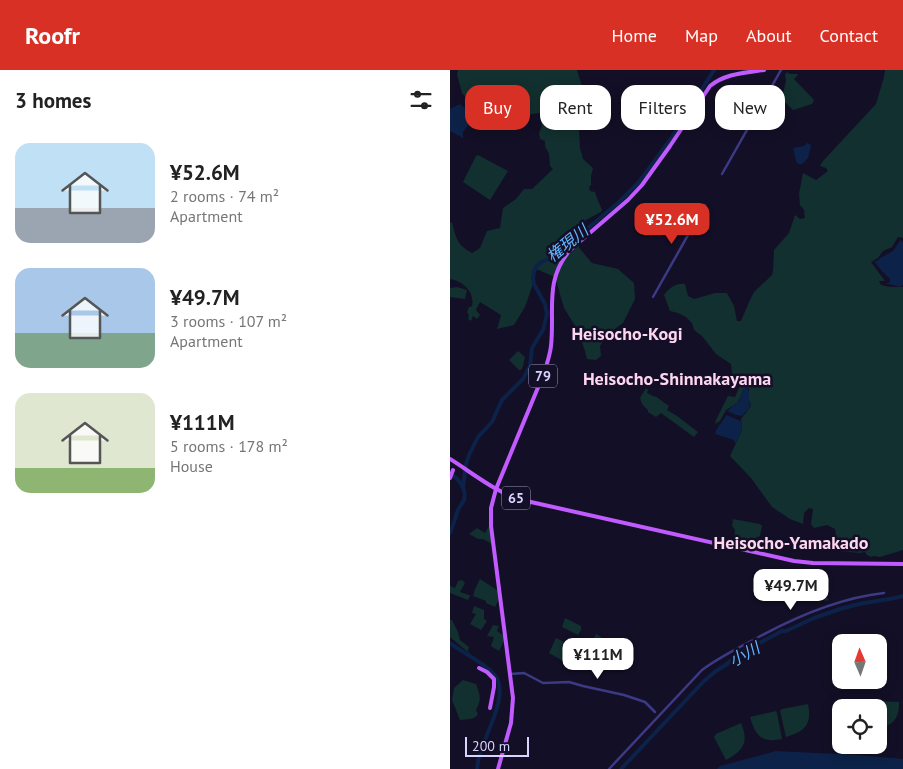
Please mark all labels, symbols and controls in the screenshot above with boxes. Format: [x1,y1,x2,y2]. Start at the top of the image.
text: Roofr [25,20,80,51]
text: Home [611,24,657,47]
text: Map [685,24,718,47]
text: About [746,24,792,47]
text: Contact [820,24,878,47]
chip: Buy [465,85,530,130]
chip: Rent [540,85,611,130]
chip: Filters [621,85,705,130]
chip: New [715,85,785,130]
icon: filters [407,86,435,114]
text: 3 homes [15,87,91,114]
text: ¥52.6M [170,159,240,186]
icon: home [55,163,115,223]
text: 2 rooms · 74 m² [170,186,279,206]
pin: ¥52.6M [631,202,713,245]
text: Apartment [170,206,243,226]
text: ¥52.6M [645,209,699,229]
water label: 権現川 [542,219,593,266]
text: ¥49.7M [170,284,240,311]
icon: home [55,288,115,348]
text: 3 rooms · 107 m² [170,311,287,331]
district label: Heisocho-Kogi [571,322,683,345]
text: Apartment [170,331,243,351]
road number: 79 [529,364,557,388]
district label: Heisocho-Shinnakayama [583,367,771,390]
text: ¥111M [170,409,234,436]
icon: home [55,413,115,473]
text: 5 rooms · 178 m² [170,436,288,456]
text: House [170,456,213,476]
road number: 65 [502,486,530,509]
district label: Heisocho-Yamakado [714,531,869,554]
pin: ¥49.7M [750,568,832,611]
text: ¥49.7M [764,575,818,595]
north arrow [832,634,888,689]
map controls [832,634,887,754]
water label: 小川 [725,637,765,671]
pin: ¥111M [563,638,633,680]
text: ¥111M [573,644,623,664]
button: locate [832,699,887,754]
scale bar [465,734,529,757]
text: 200 m [472,737,510,755]

